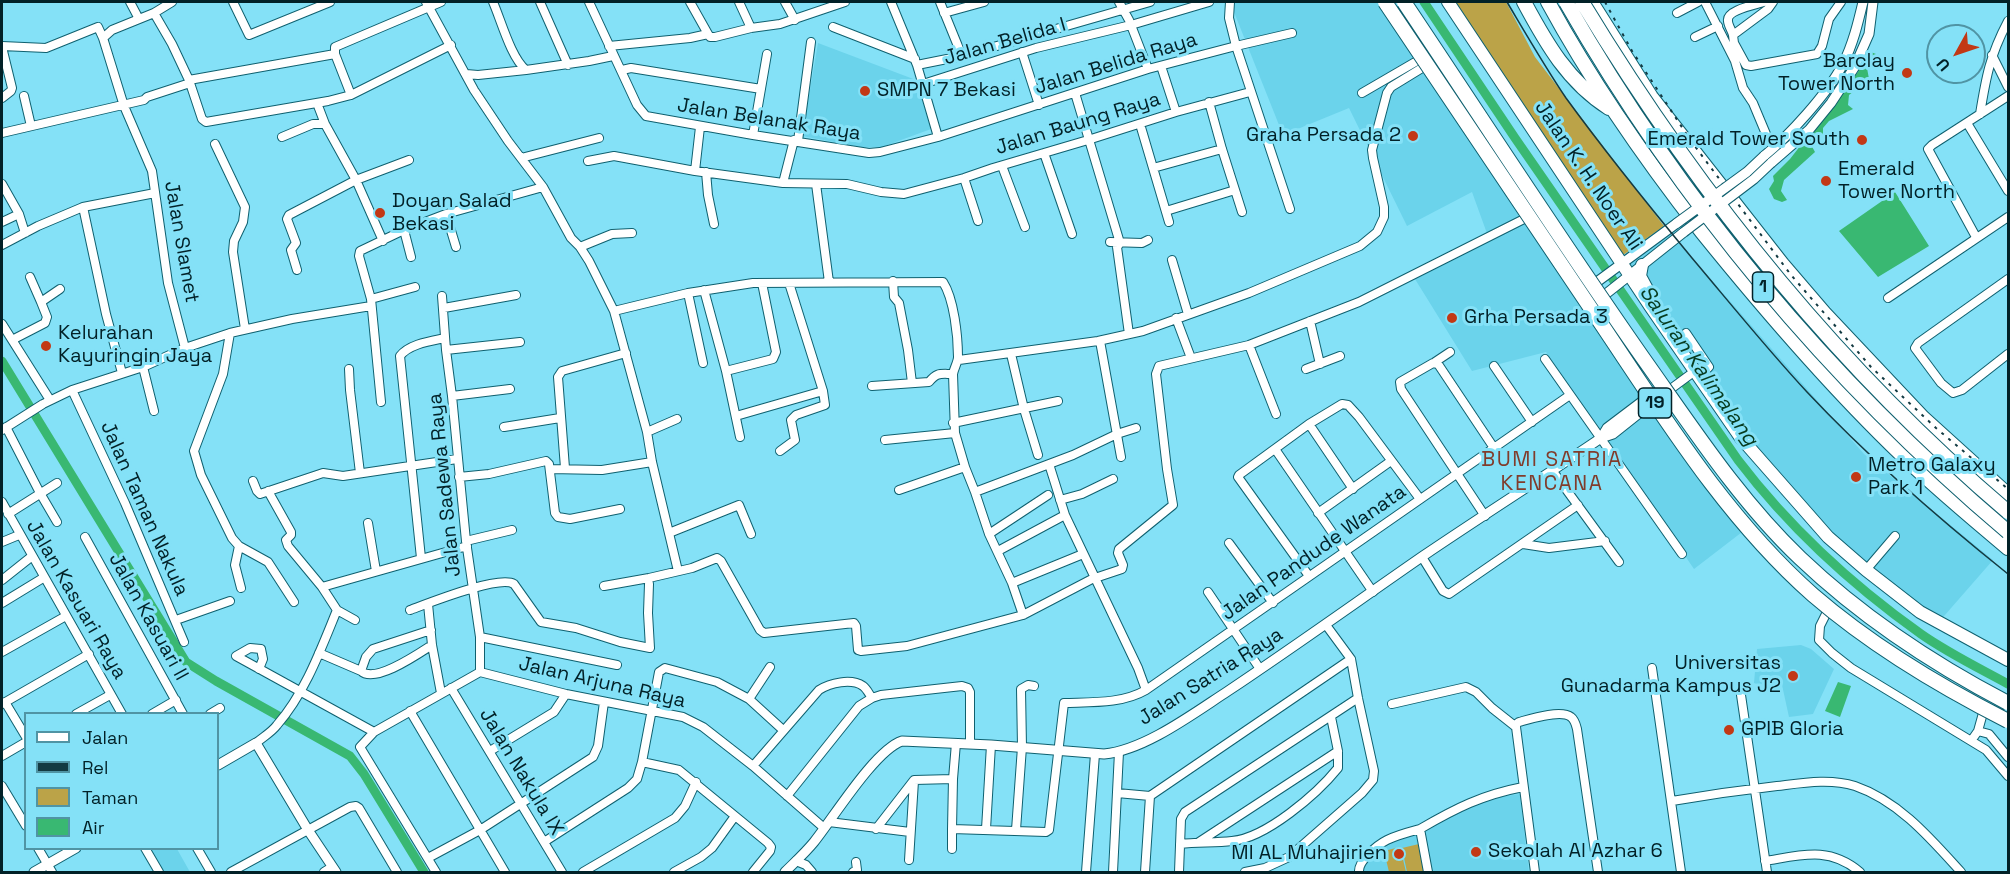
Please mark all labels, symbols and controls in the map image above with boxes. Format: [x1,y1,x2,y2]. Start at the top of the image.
street label: Jalan Belida I [941,13,1069,71]
north arrow [1926,24,1986,84]
street label: Jalan Belida Raya [1032,28,1200,100]
place label: Barclay Tower North [1778,50,1895,97]
text: U [1932,54,1955,75]
marker: Barclay Tower North [1900,66,1914,80]
place label: SMPN 7 Bekasi [877,79,1016,103]
marker: SMPN 7 Bekasi [858,84,872,98]
street label: Jalan Baung Raya [993,87,1163,161]
street label: Jalan Belanak Raya [676,94,862,146]
street label: Jalan K. H. Noer Ali [1529,97,1647,255]
place label: Graha Persada 2 [1246,124,1401,148]
place label: Emerald Tower South [1647,128,1850,152]
marker: Graha Persada 2 [1406,129,1420,143]
marker: Emerald Tower South [1855,133,1869,147]
place label: Emerald Tower North [1838,158,1955,205]
marker: Emerald Tower North [1819,174,1833,188]
street label: Jalan Slamet [158,179,204,305]
place label: Doyan Salad Bekasi [392,190,512,237]
marker: Doyan Salad Bekasi [373,206,387,220]
road number: 1 [1752,272,1774,302]
water label: Saluran Kalimalang [1633,281,1763,451]
place label: Grha Persada 3 [1464,306,1608,330]
marker: Grha Persada 3 [1445,311,1459,325]
place label: Kelurahan Kayuringin Jaya [58,322,212,369]
marker: Kelurahan Kayuringin Jaya [39,339,53,353]
road number: 19 [1638,388,1672,418]
street label: Jalan Sadewa Raya [423,392,467,578]
street label: Jalan Taman Nakula [95,418,193,600]
district label: BUMI SATRIA KENCANA [1481,447,1623,497]
place label: Metro Galaxy Park 1 [1868,454,1996,501]
marker: Metro Galaxy Park 1 [1849,470,1863,484]
street label: Jalan Pandude Wanata [1217,480,1411,626]
street label: Jalan Kasuari Raya [21,516,131,684]
street label: Jalan Kasuari II [103,549,193,685]
street label: Jalan Satria Raya [1134,623,1288,731]
street label: Jalan Arjuna Raya [516,652,688,714]
place label: Universitas Gunadarma Kampus J2 [1561,652,1781,699]
marker: Universitas Gunadarma Kampus J2 [1786,669,1800,683]
street label: Jalan Nakula IX [474,704,568,840]
legend [24,712,219,850]
place label: GPIB Gloria [1741,718,1844,742]
marker: GPIB Gloria [1722,723,1736,737]
text: Jalan [82,726,128,749]
text: Rel [82,756,108,779]
text: Taman [82,786,138,809]
text: Air [82,816,105,839]
place label: Sekolah Al Azhar 6 [1488,840,1663,864]
place label: MI AL Muhajirien [1231,842,1387,866]
marker: Sekolah Al Azhar 6 [1469,845,1483,859]
marker: MI AL Muhajirien [1392,847,1406,861]

